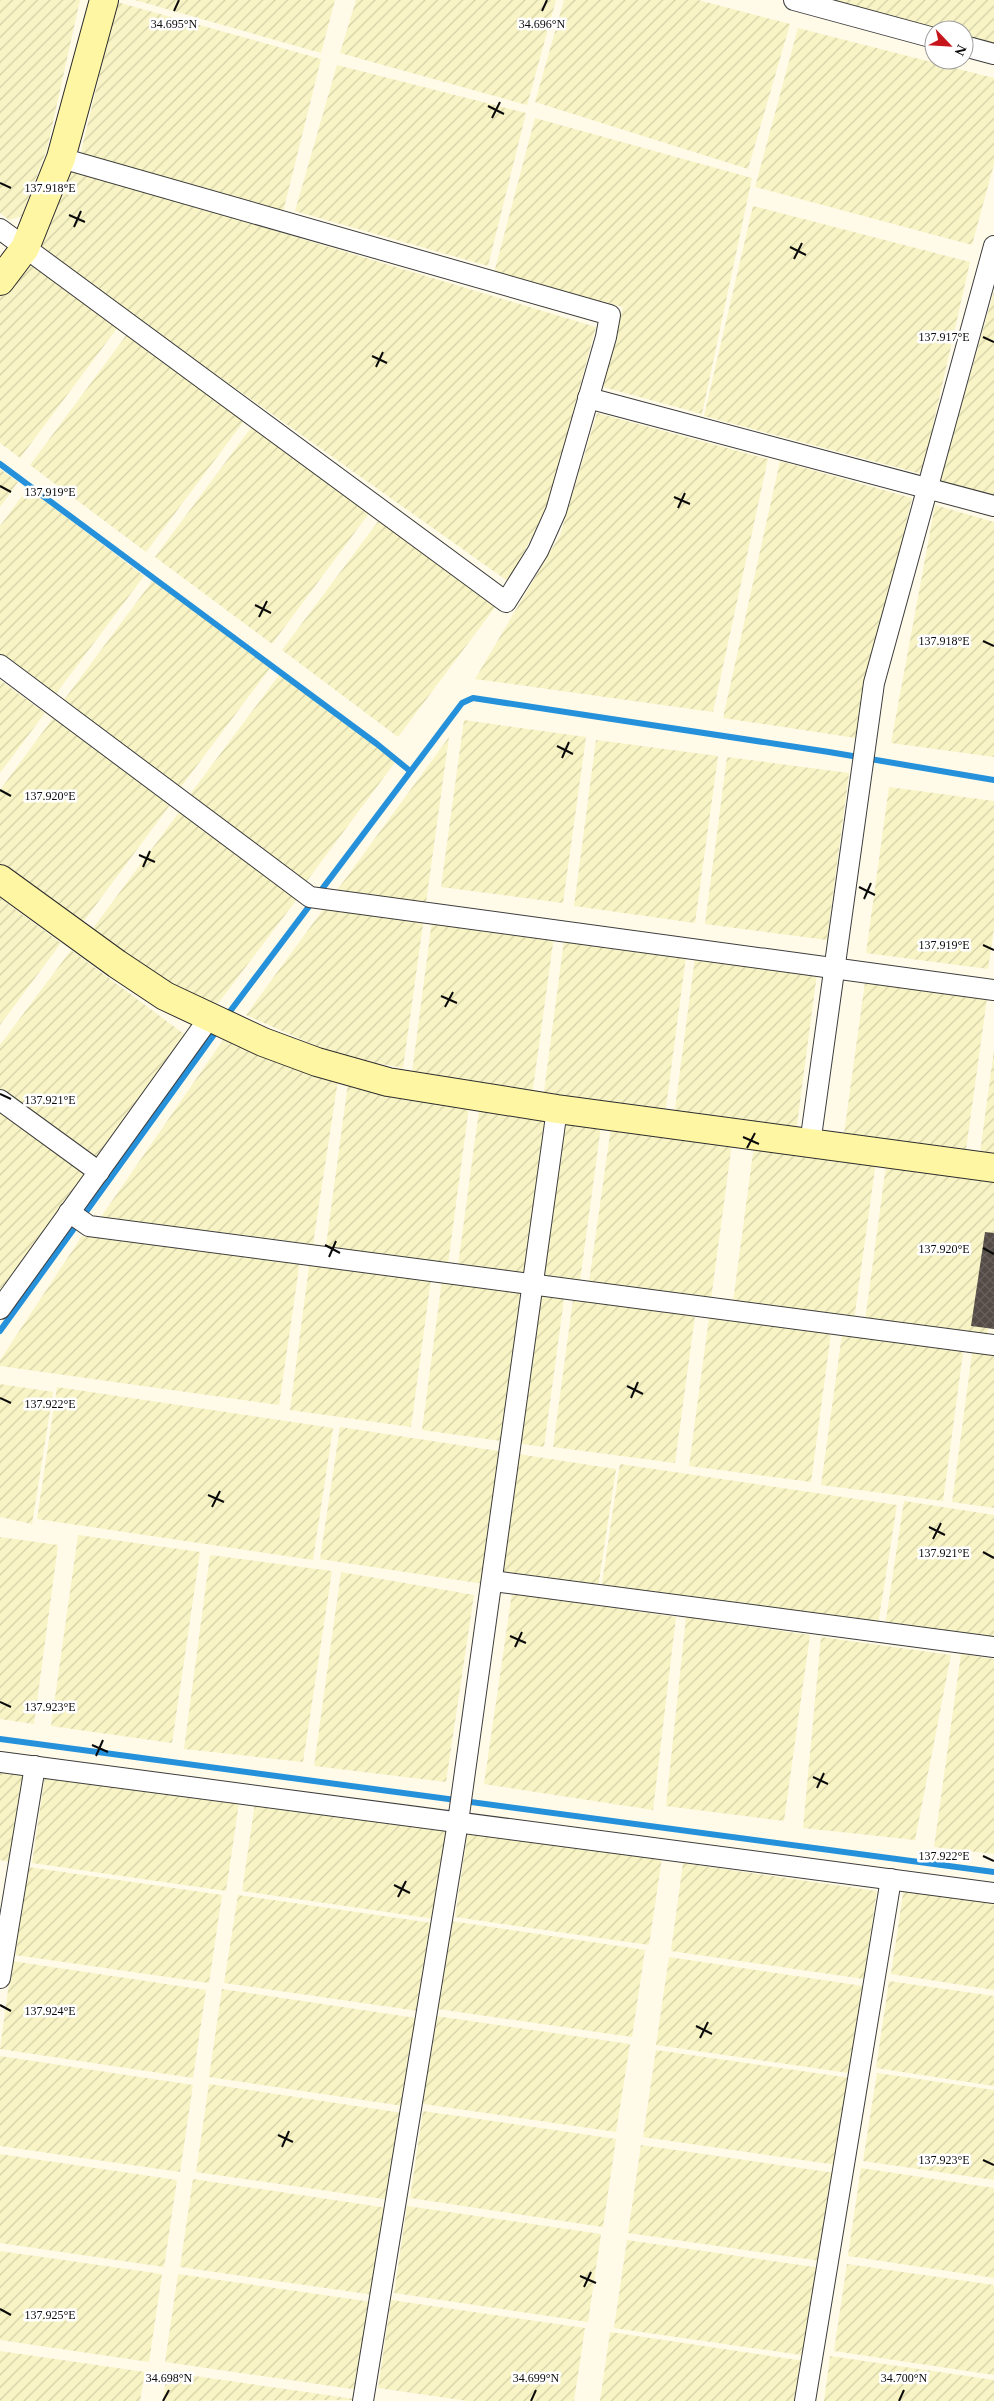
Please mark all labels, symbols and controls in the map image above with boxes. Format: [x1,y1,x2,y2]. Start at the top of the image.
text: 34.695°N [151,17,198,31]
text: 34.696°N [519,17,566,31]
north arrow [924,20,974,70]
text: N [951,43,969,58]
text: 137.918°E [24,181,76,195]
text: 137.917°E [918,330,970,344]
text: 137.919°E [24,485,76,499]
text: 137.918°E [918,634,970,648]
text: 137.920°E [24,789,76,803]
text: 137.919°E [918,938,970,952]
text: 137.921°E [24,1093,76,1107]
text: 137.920°E [918,1242,970,1256]
text: 137.922°E [24,1397,76,1411]
text: 137.921°E [918,1546,970,1560]
text: 137.923°E [24,1700,76,1714]
text: 137.922°E [918,1849,970,1863]
text: 137.924°E [24,2004,76,2018]
text: 137.923°E [918,2153,970,2167]
text: 137.925°E [24,2308,76,2322]
text: 34.698°N [146,2371,193,2385]
text: 34.699°N [513,2371,560,2385]
text: 34.700°N [881,2371,928,2385]

